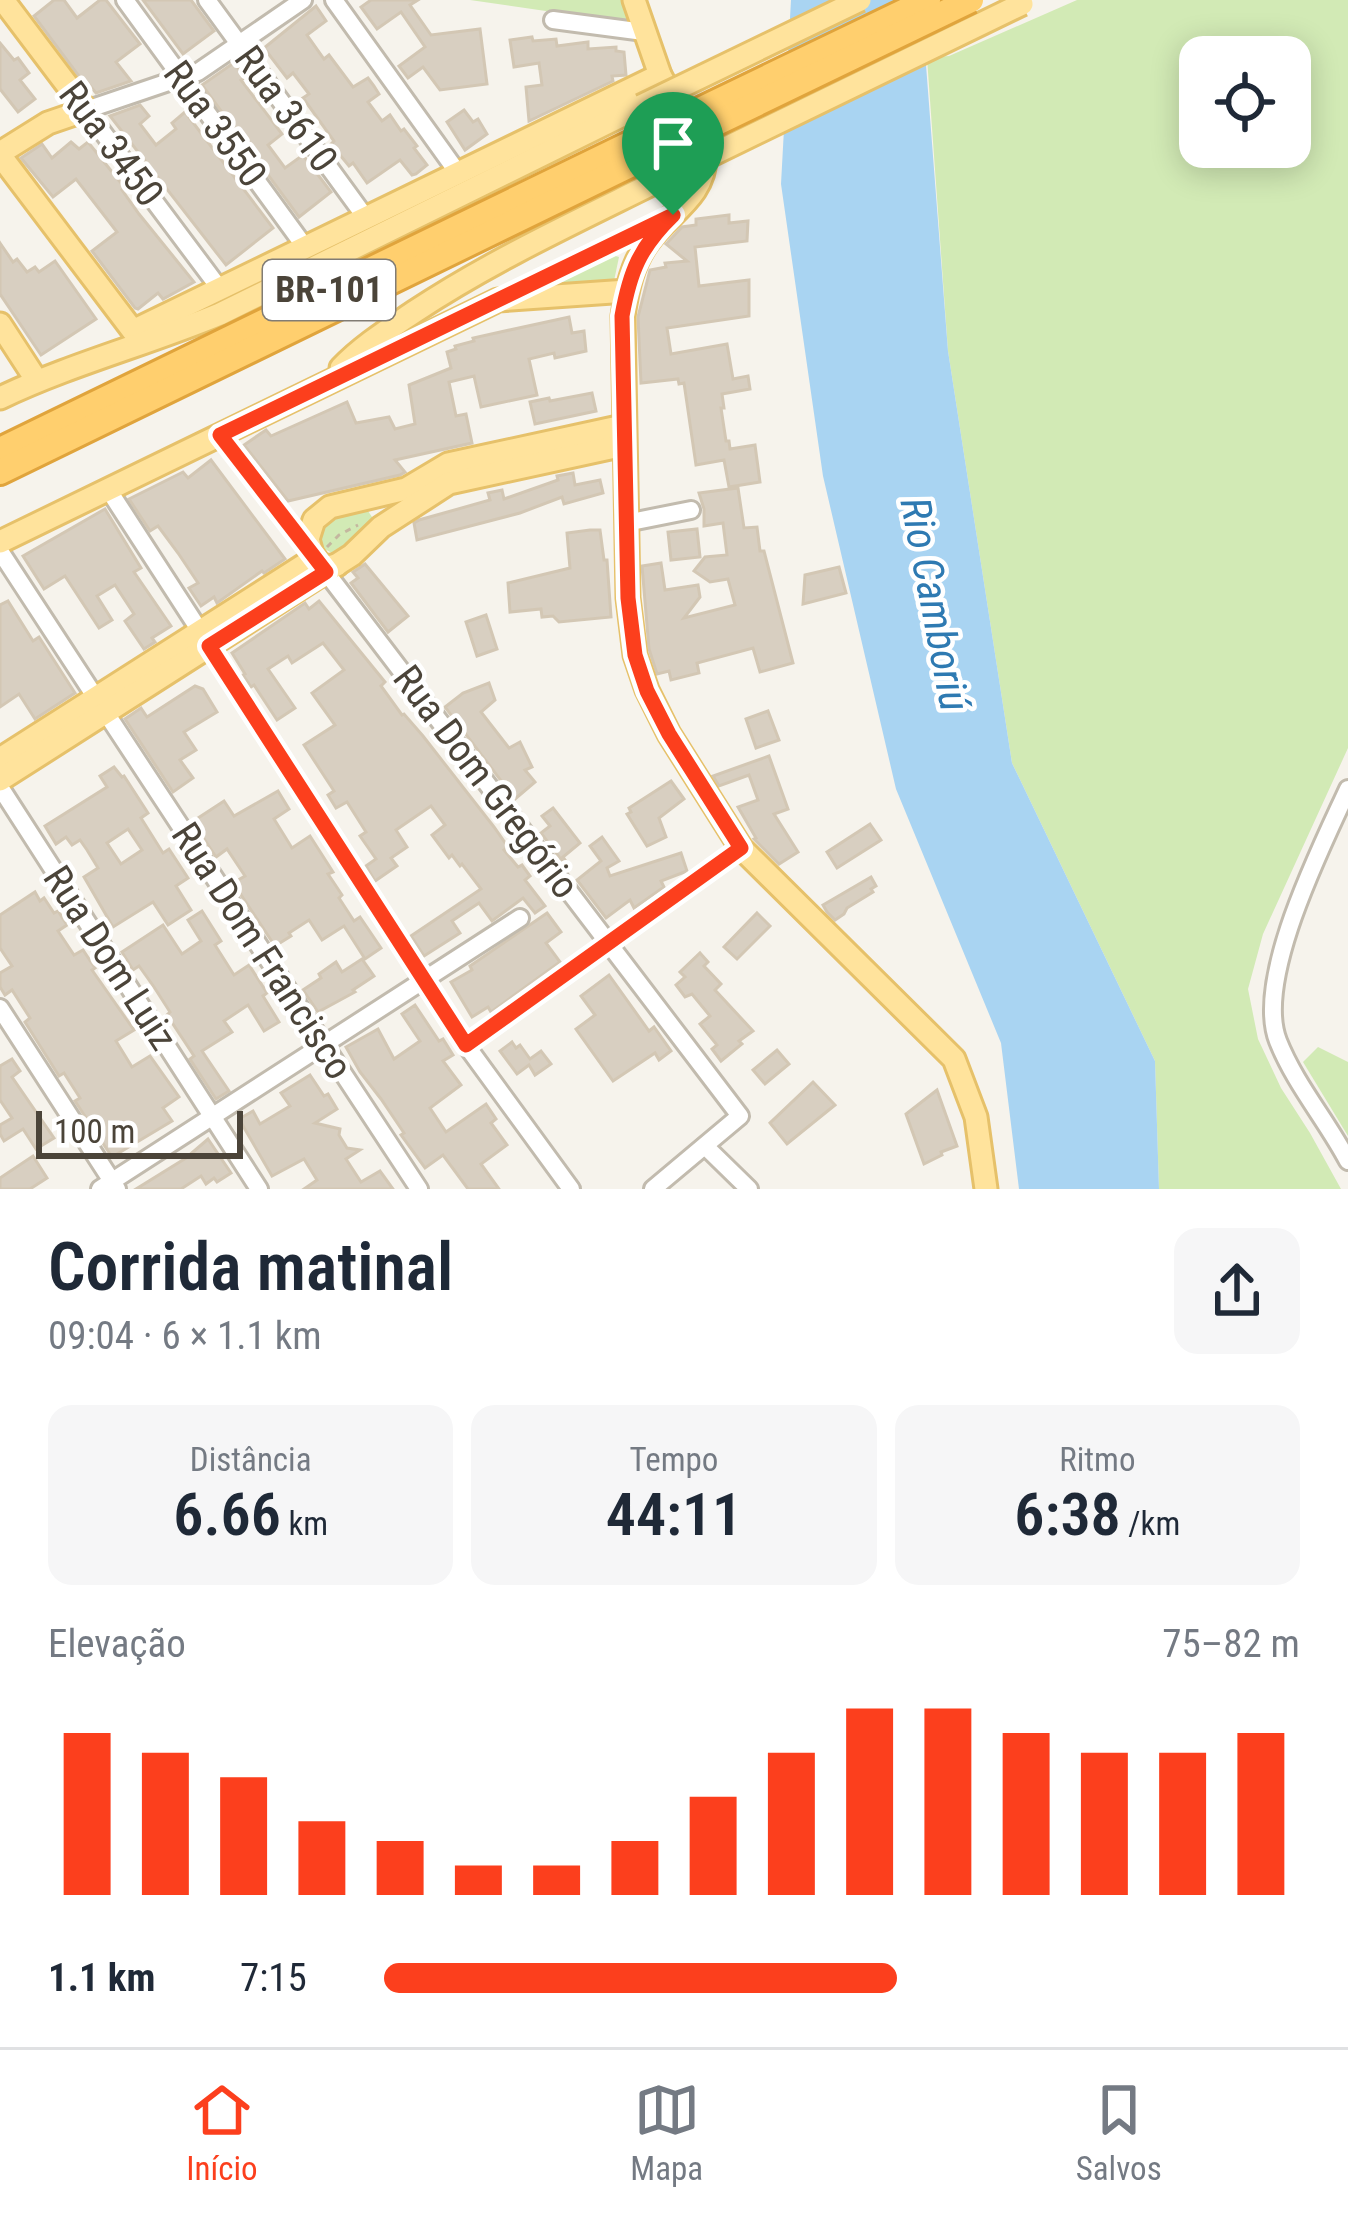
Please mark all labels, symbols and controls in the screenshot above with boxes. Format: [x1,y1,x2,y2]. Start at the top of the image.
map controls [1179,36,1311,168]
button: locate [1179,36,1311,168]
street label: Rua 3610 [225,37,347,181]
street label: Rua 3550 [154,52,276,196]
street label: Rua 3450 [49,73,173,215]
pin [622,92,724,215]
icon: arrive [640,110,706,176]
road number: BR-101 [263,260,395,320]
water label: Rio Camboriú [890,493,980,715]
street label: Rua Dom Gregório [384,657,588,907]
street label: Rua Dom Francisco [162,814,362,1088]
street label: Rua Dom Luiz [34,857,186,1059]
scale bar [36,1105,243,1158]
text: 100 m [54,1112,135,1151]
button: share [1174,1228,1300,1354]
text: Corrida matinal [48,1229,453,1306]
text: 09:04 · 6 × 1.1 km [48,1313,322,1359]
text: Distância [190,1440,311,1479]
text: Tempo [630,1440,718,1479]
text: Ritmo [1059,1440,1135,1479]
text: 6.66 [173,1479,281,1550]
text: 44:11 [606,1479,742,1550]
text: 6:38 [1014,1479,1121,1550]
text: km [281,1504,328,1543]
text: /km [1121,1504,1180,1543]
text: Elevação [48,1621,186,1667]
text: 75–82 m [1162,1621,1300,1667]
text: 1.1 km [48,1955,155,2001]
text: 7:15 [240,1955,307,2001]
tab: Início [186,2077,258,2188]
tab: Mapa [630,2077,703,2188]
tab: Salvos [1076,2077,1162,2188]

